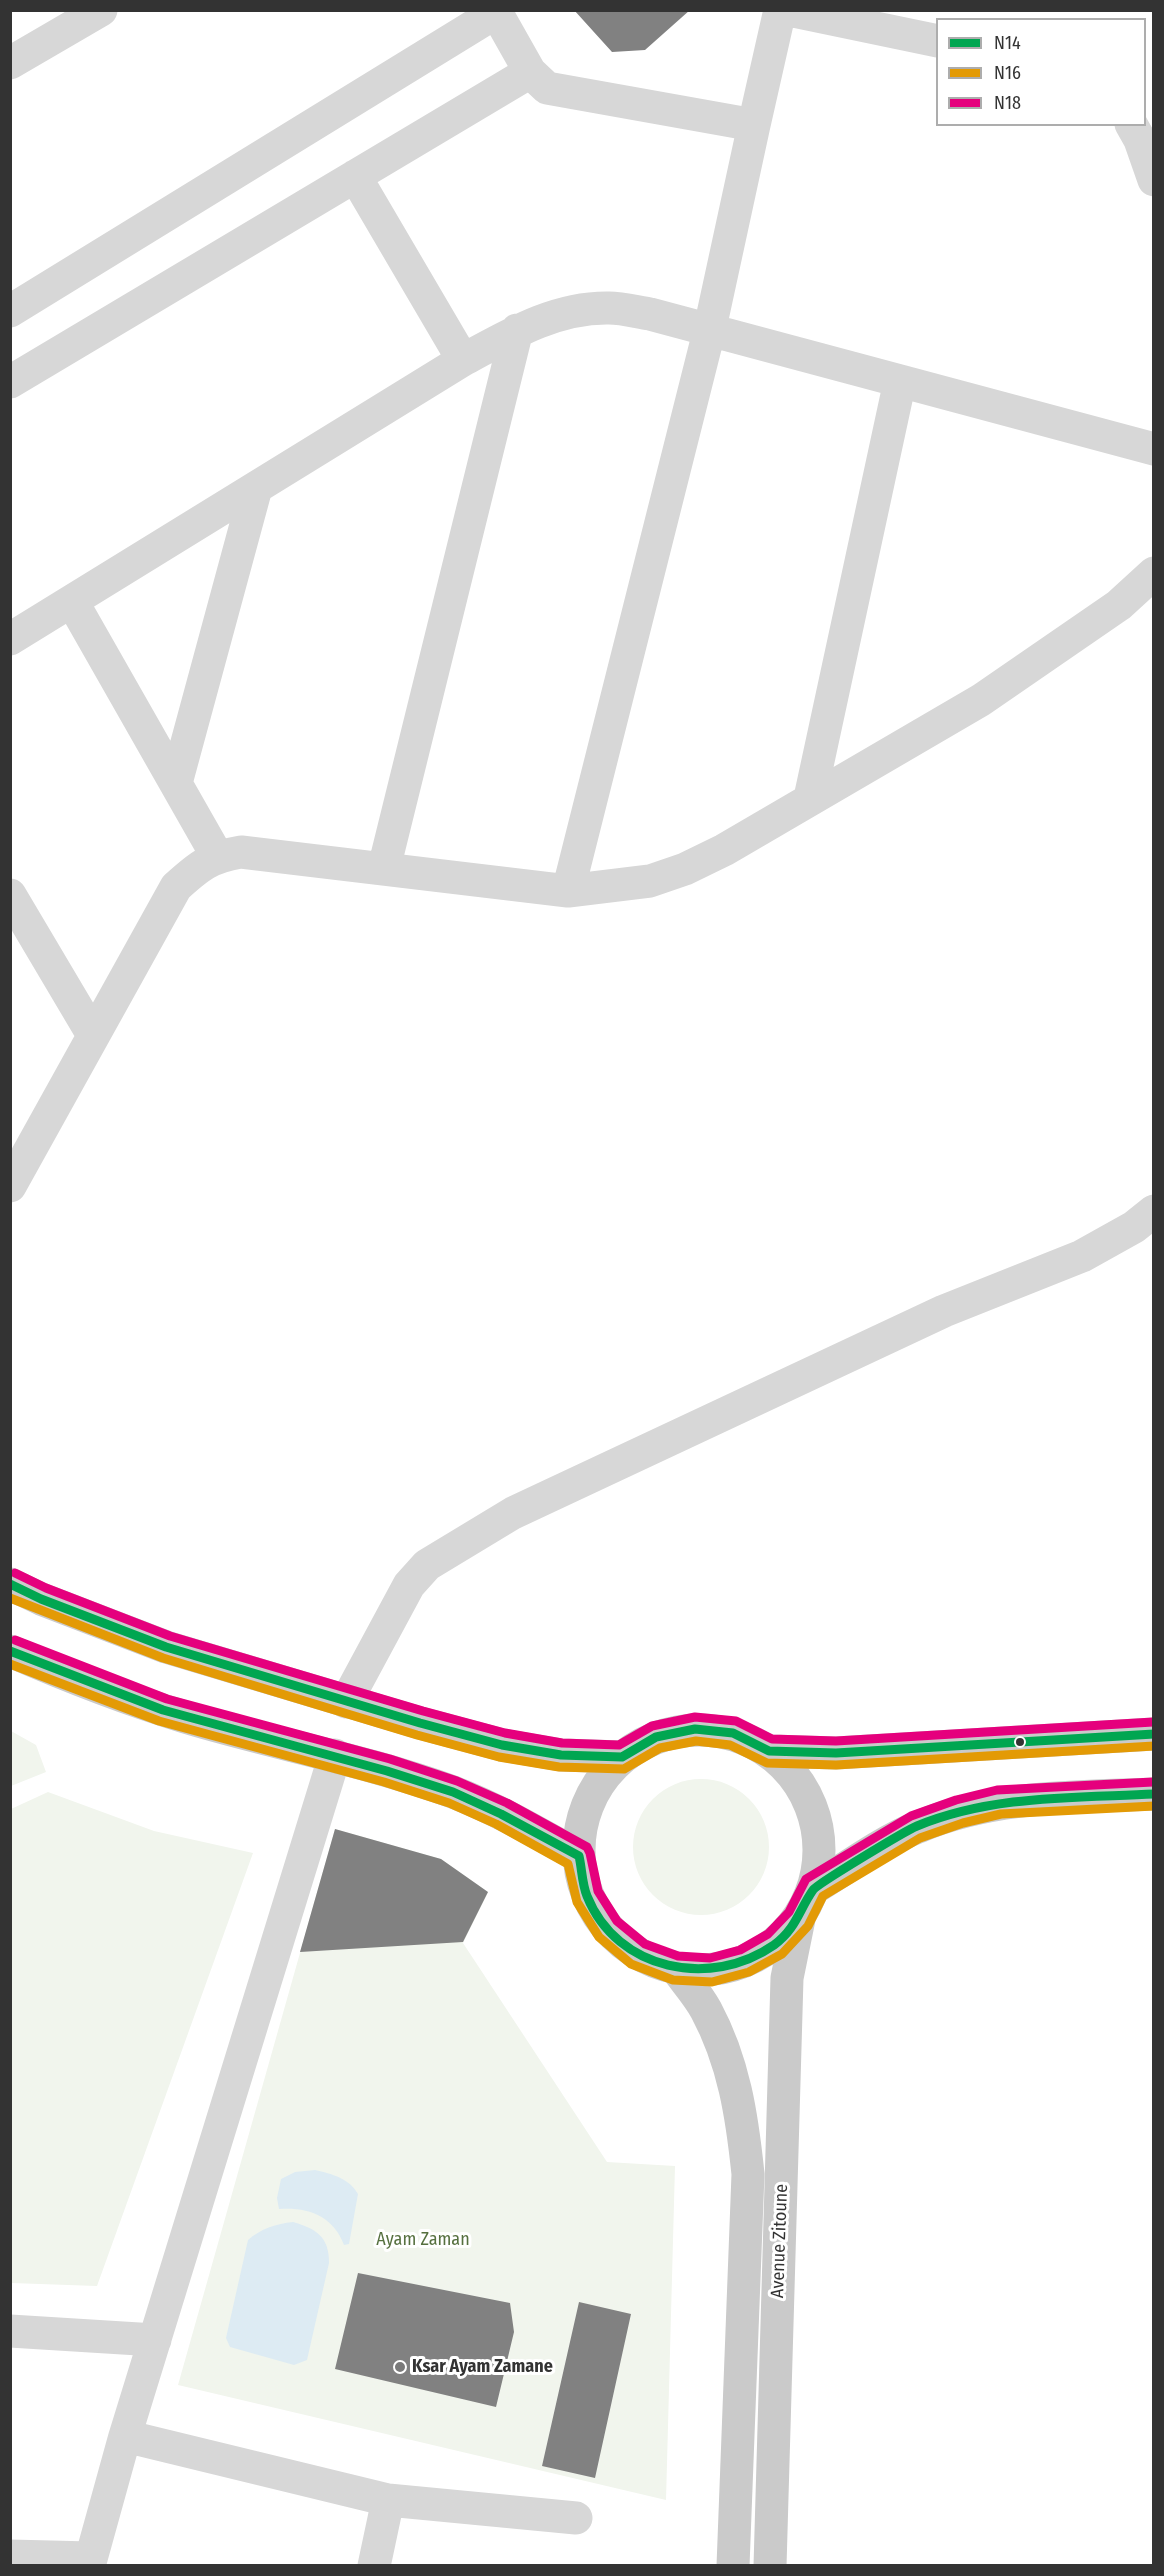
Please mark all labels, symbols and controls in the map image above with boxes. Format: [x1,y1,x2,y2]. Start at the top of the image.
legend [936,18,1146,126]
text: N14 [994,32,1021,54]
text: N16 [994,62,1021,84]
text: N18 [994,92,1021,114]
unlabelled marker [1014,1736,1026,1748]
street label: Avenue Zitoune [767,2184,793,2298]
park label: Ayam Zaman [376,2229,470,2251]
place label: Ksar Ayam Zamane [412,2356,553,2378]
marker: Ksar Ayam Zamane [393,2360,407,2374]

